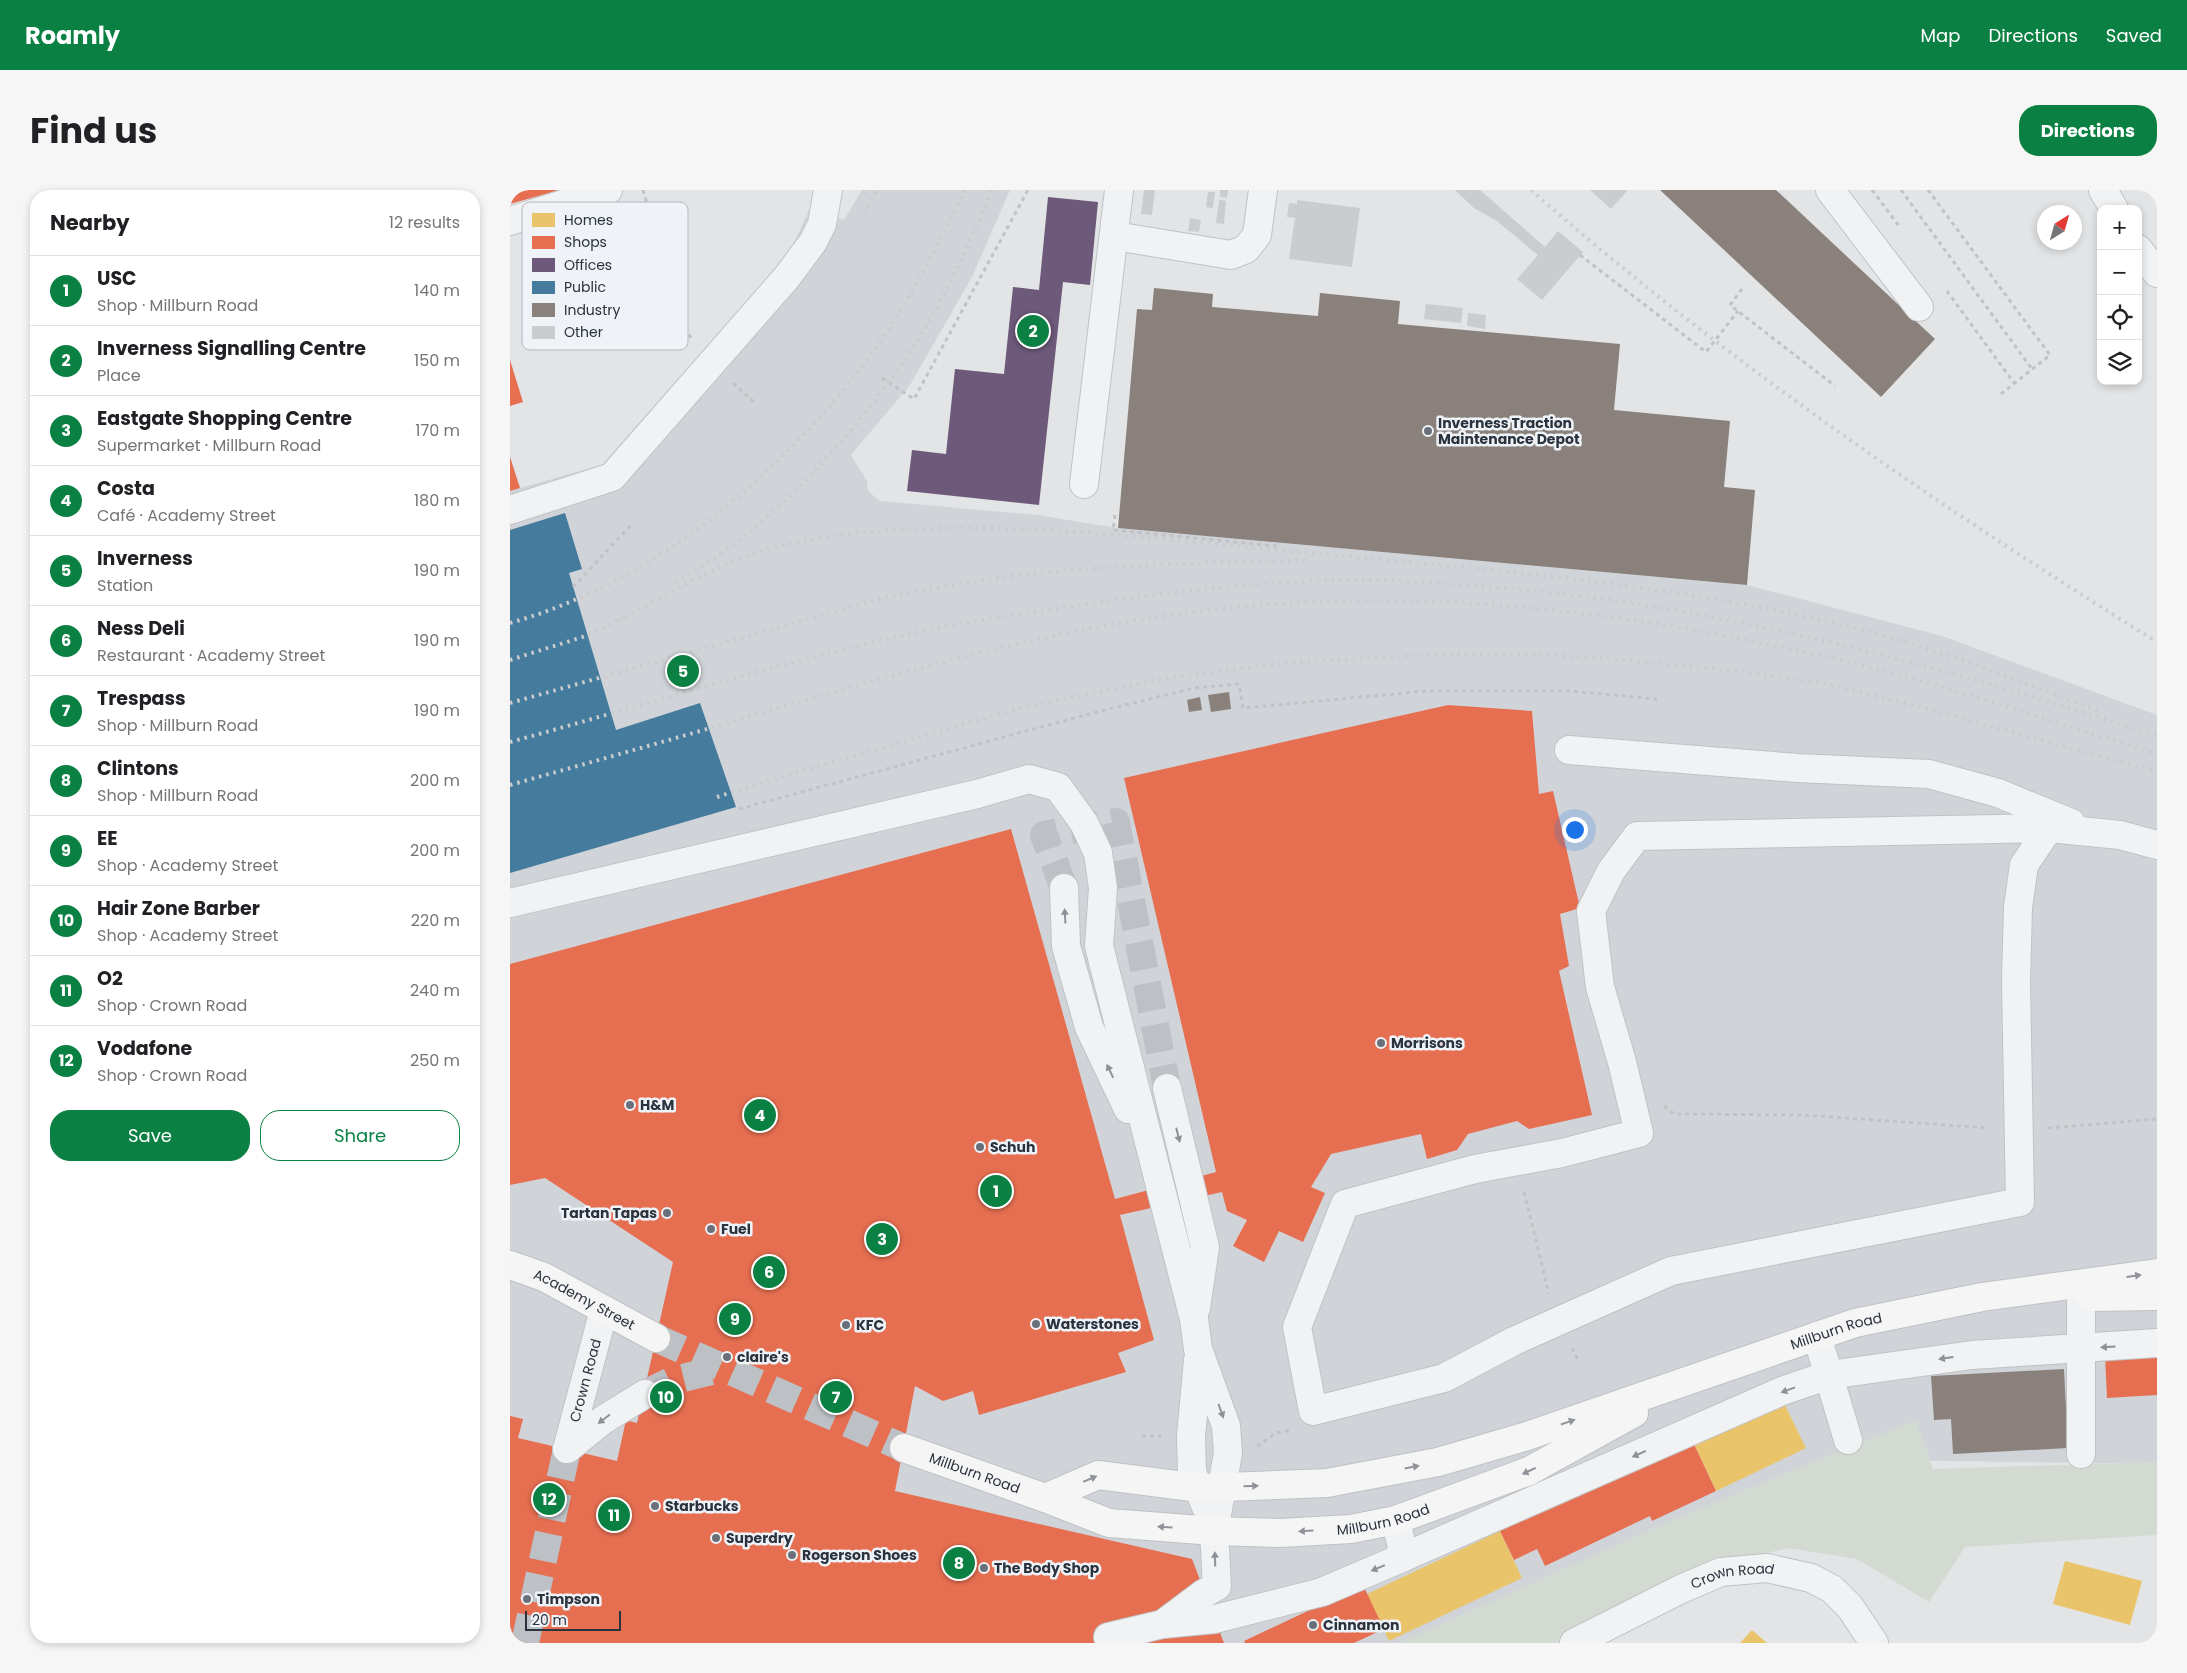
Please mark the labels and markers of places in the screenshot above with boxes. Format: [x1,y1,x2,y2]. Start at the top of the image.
pin: 2 [1017,312,1049,350]
place label: Inverness Traction Maintenance Depot [1438,413,1580,449]
marker: Inverness Traction Maintenance Depot [1422,425,1434,437]
pin: 5 [667,652,699,690]
place label: Morrisons [1391,1033,1463,1053]
marker: Morrisons [1375,1037,1387,1049]
place label: H&M [640,1095,674,1115]
pin: 4 [744,1096,776,1134]
marker: H&M [624,1099,636,1111]
place label: Schuh [990,1137,1035,1157]
marker: Schuh [974,1141,986,1153]
pin: 1 [980,1172,1012,1210]
place label: Tartan Tapas [561,1203,657,1223]
marker: Tartan Tapas [661,1207,673,1219]
place label: Fuel [721,1219,751,1239]
pin: 3 [866,1220,898,1258]
marker: Fuel [705,1223,717,1235]
pin: 6 [753,1253,785,1291]
pin: 9 [719,1300,751,1338]
place label: Waterstones [1046,1314,1139,1334]
place label: KFC [856,1315,884,1335]
marker: Waterstones [1030,1318,1042,1330]
marker: KFC [840,1319,852,1331]
place label: claire's [737,1347,789,1367]
marker: claire's [721,1351,733,1363]
pin: 10 [650,1378,682,1416]
pin: 7 [820,1378,852,1416]
pin: 12 [533,1480,565,1518]
pin: 11 [598,1496,630,1534]
place label: Starbucks [665,1496,739,1516]
marker: Starbucks [649,1500,661,1512]
place label: Superdry [726,1528,793,1548]
marker: Superdry [710,1532,722,1544]
pin: 8 [943,1544,975,1582]
place label: Rogerson Shoes [802,1545,917,1565]
marker: Rogerson Shoes [786,1549,798,1561]
place label: The Body Shop [994,1558,1100,1578]
marker: The Body Shop [978,1562,990,1574]
place label: Timpson [537,1589,600,1609]
marker: Timpson [521,1593,533,1605]
place label: Cinnamon [1323,1615,1399,1635]
marker: Cinnamon [1307,1619,1319,1631]

